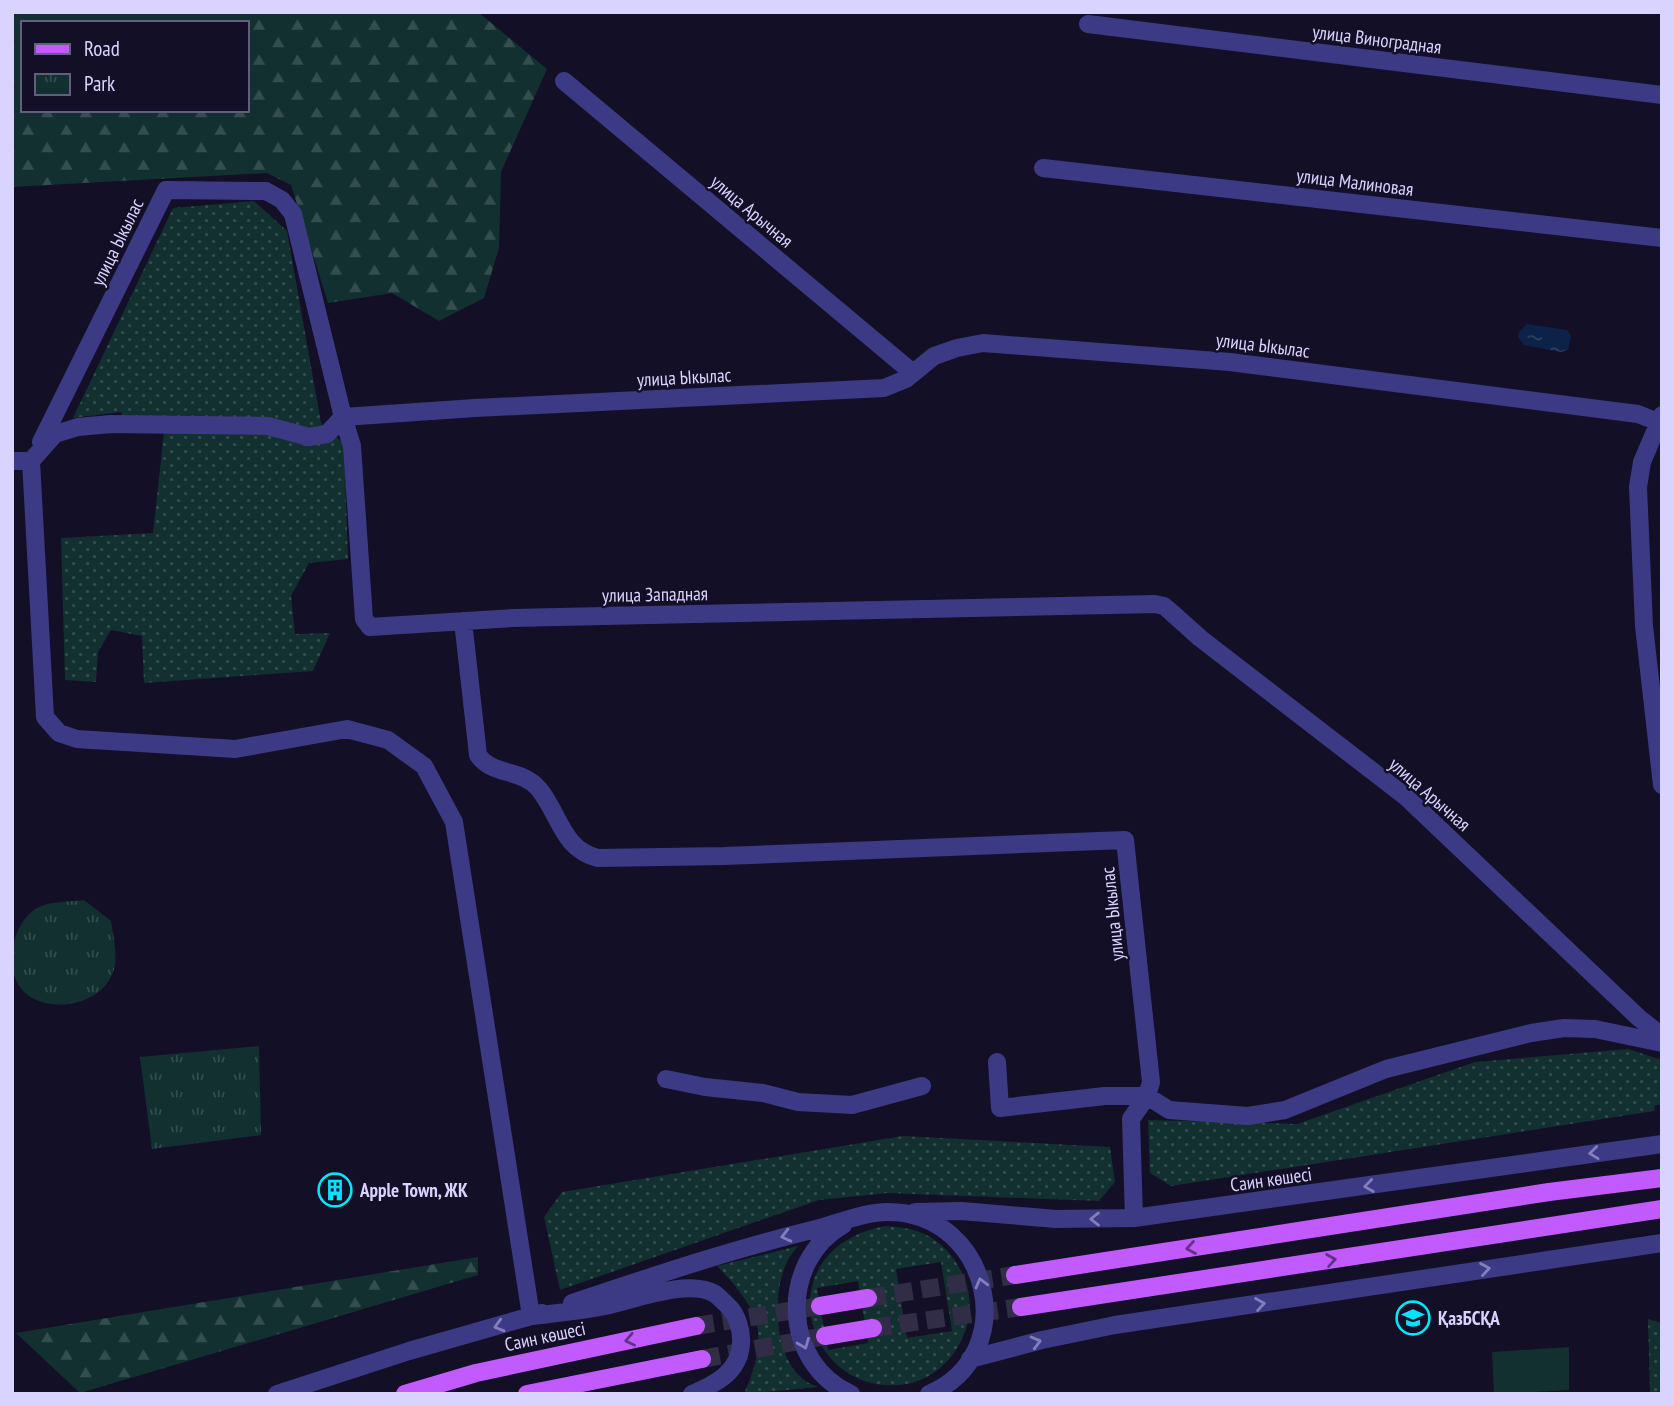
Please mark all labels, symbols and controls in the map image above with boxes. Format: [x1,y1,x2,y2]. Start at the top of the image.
street label: улица Виноградная [1311,19,1443,59]
legend [21,21,248,112]
text: Road [84,35,120,62]
text: Park [84,70,115,97]
street label: улица Малиновая [1295,163,1415,201]
street label: улица Арычная [706,169,798,253]
street label: улица Ыкылас [86,194,149,290]
street label: улица Ыкылас [1215,327,1312,363]
street label: улица Ыкылас [636,363,732,391]
street label: улица Западная [602,581,708,607]
street label: улица Арычная [1384,752,1476,836]
street label: улица Ыкылас [1095,866,1129,962]
one-way arrow [1588,1145,1600,1160]
street label: Саин көшесі [1229,1161,1313,1197]
building icon: Apple Town, ЖК [316,1171,354,1209]
place label: Apple Town, ЖК [359,1178,468,1202]
one-way arrow [1363,1178,1375,1193]
one-way arrow [1089,1211,1099,1227]
one-way arrow [780,1228,792,1242]
one-way arrow [1185,1240,1197,1255]
one-way arrow [1325,1253,1337,1268]
one-way arrow [1479,1262,1491,1277]
one-way arrow [975,1278,989,1290]
one-way arrow [1254,1297,1266,1312]
school or university icon: ҚазБСҚА [1394,1299,1432,1337]
place label: ҚазБСҚА [1438,1306,1500,1330]
street label: Саин көшесі [502,1316,588,1356]
one-way arrow [493,1318,505,1333]
one-way arrow [624,1332,636,1347]
one-way arrow [1030,1336,1042,1350]
one-way arrow [795,1337,809,1349]

